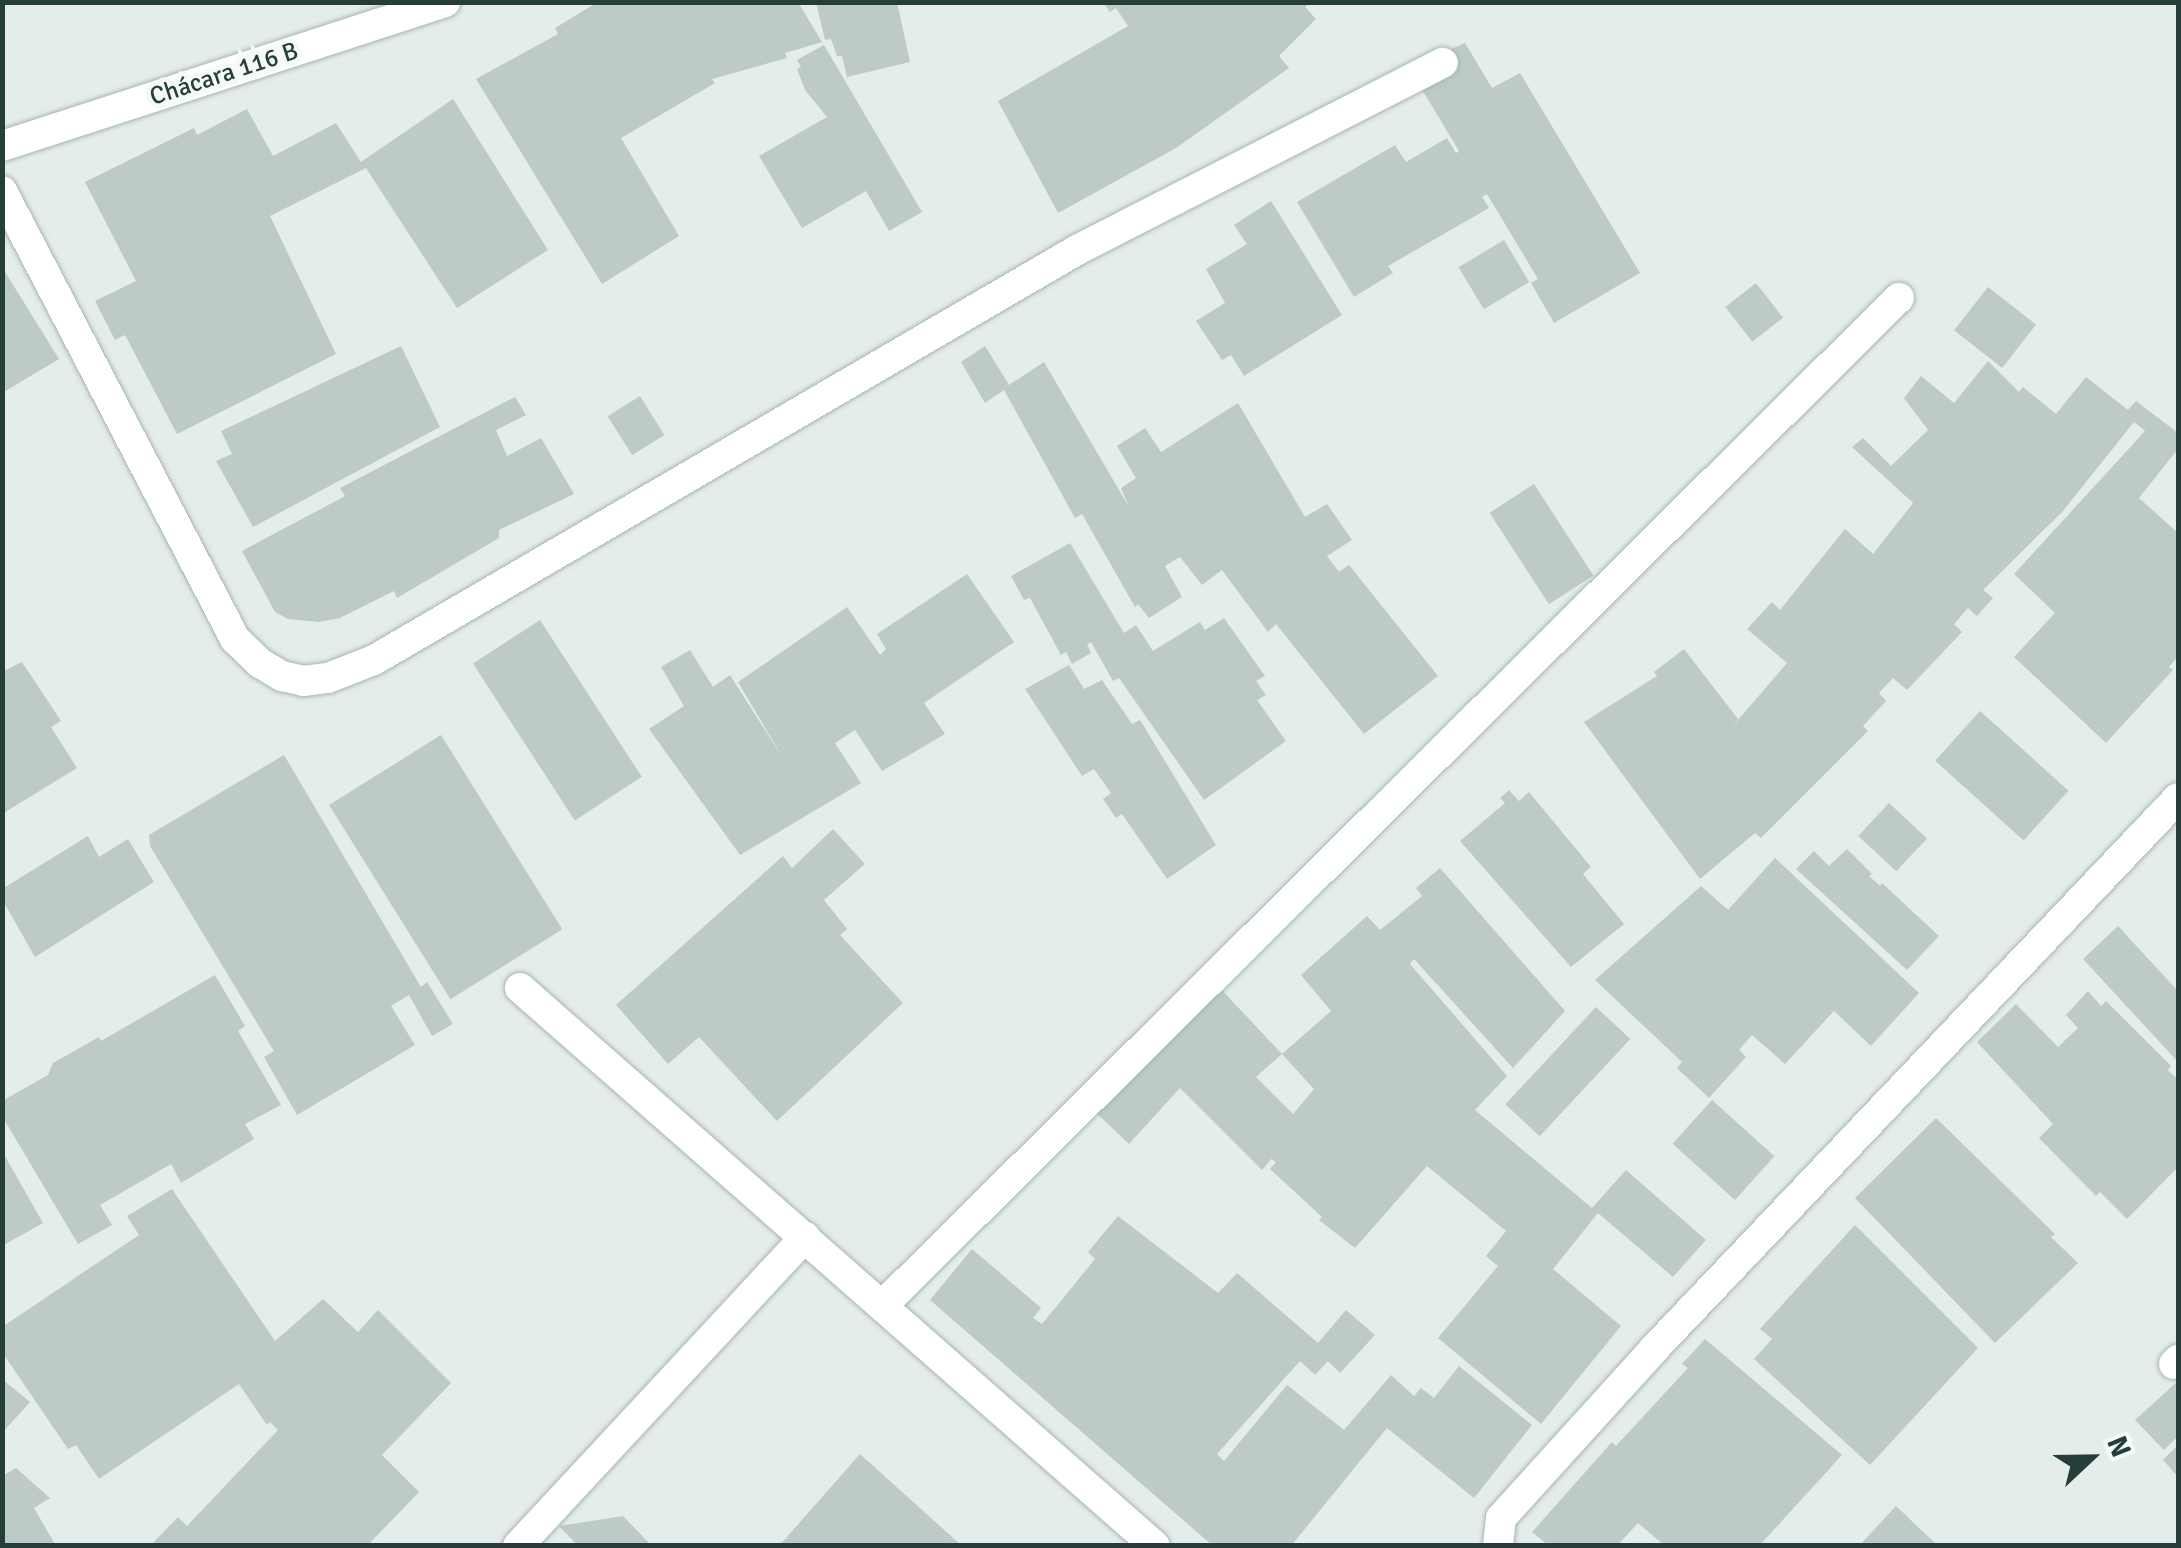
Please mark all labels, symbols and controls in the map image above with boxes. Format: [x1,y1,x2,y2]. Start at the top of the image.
street label: Chácara 116 B [146,36,302,112]
north arrow [2041,1408,2141,1508]
text: N [2099,1431,2138,1462]

